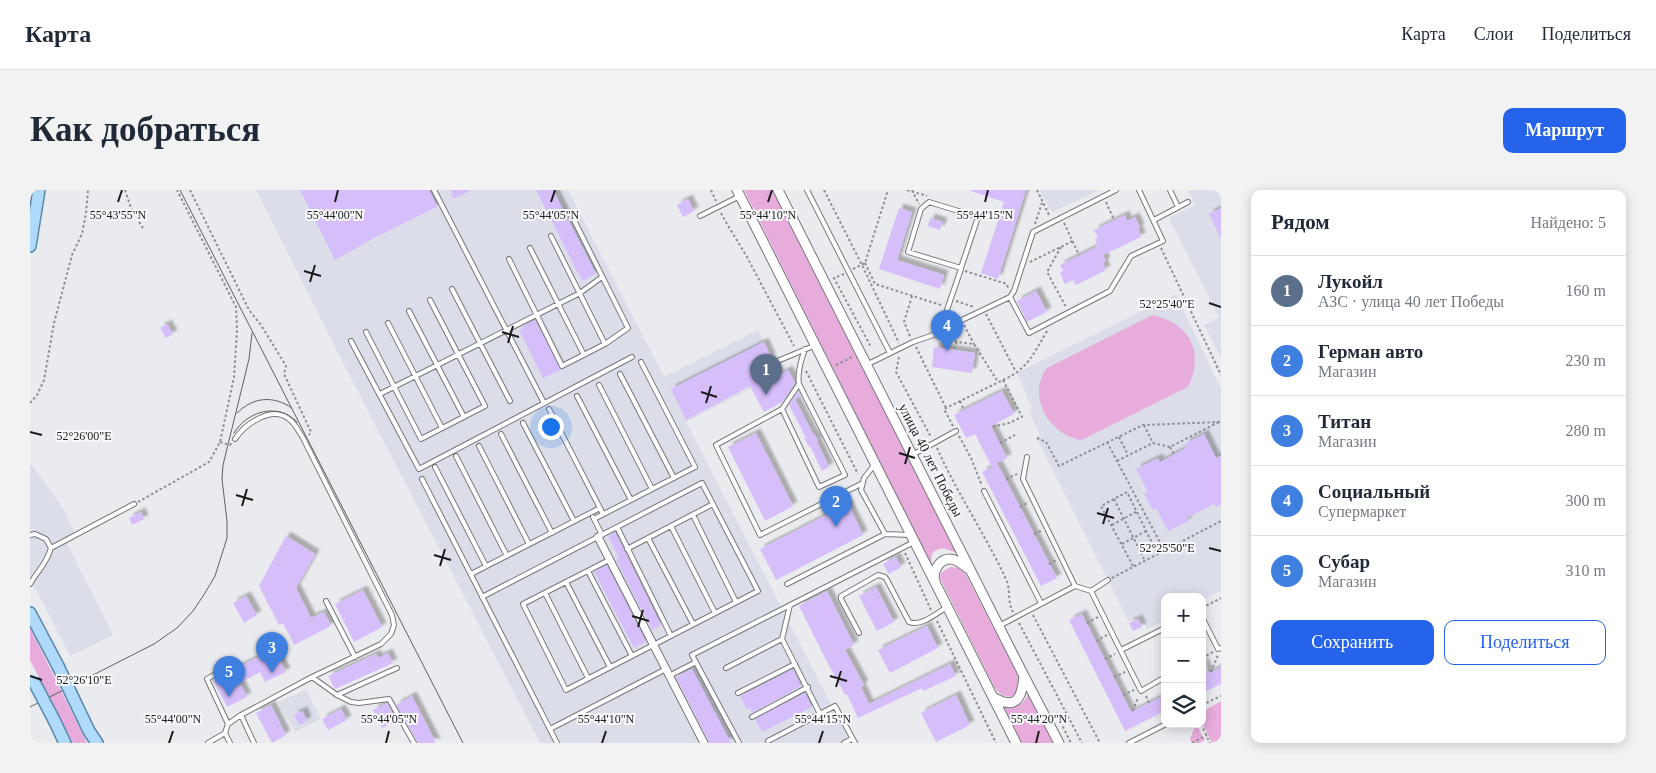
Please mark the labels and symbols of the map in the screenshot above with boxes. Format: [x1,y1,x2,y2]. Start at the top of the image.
text: 55°43'55"N [90,208,147,222]
text: 55°44'00"N [307,208,364,222]
text: 55°44'05"N [523,208,580,222]
text: 55°44'10"N [740,208,797,222]
text: 55°44'15"N [957,208,1014,222]
text: 52°25'40"E [1139,297,1195,311]
pin: 4 [931,310,963,351]
pin: 1 [750,354,782,395]
street label: улица 40 лет Победы [895,401,966,520]
your location [538,414,564,440]
text: 52°26'00"E [56,429,112,443]
pin: 2 [820,486,852,527]
text: 52°25'50"E [1139,541,1195,555]
pin: 3 [256,632,288,673]
pin: 5 [213,656,245,697]
text: 52°26'10"E [56,673,112,687]
text: 55°44'00"N [145,712,202,726]
text: 55°44'05"N [361,712,418,726]
text: 55°44'10"N [578,712,635,726]
text: 55°44'15"N [795,712,852,726]
text: 55°44'20"N [1011,712,1068,726]

